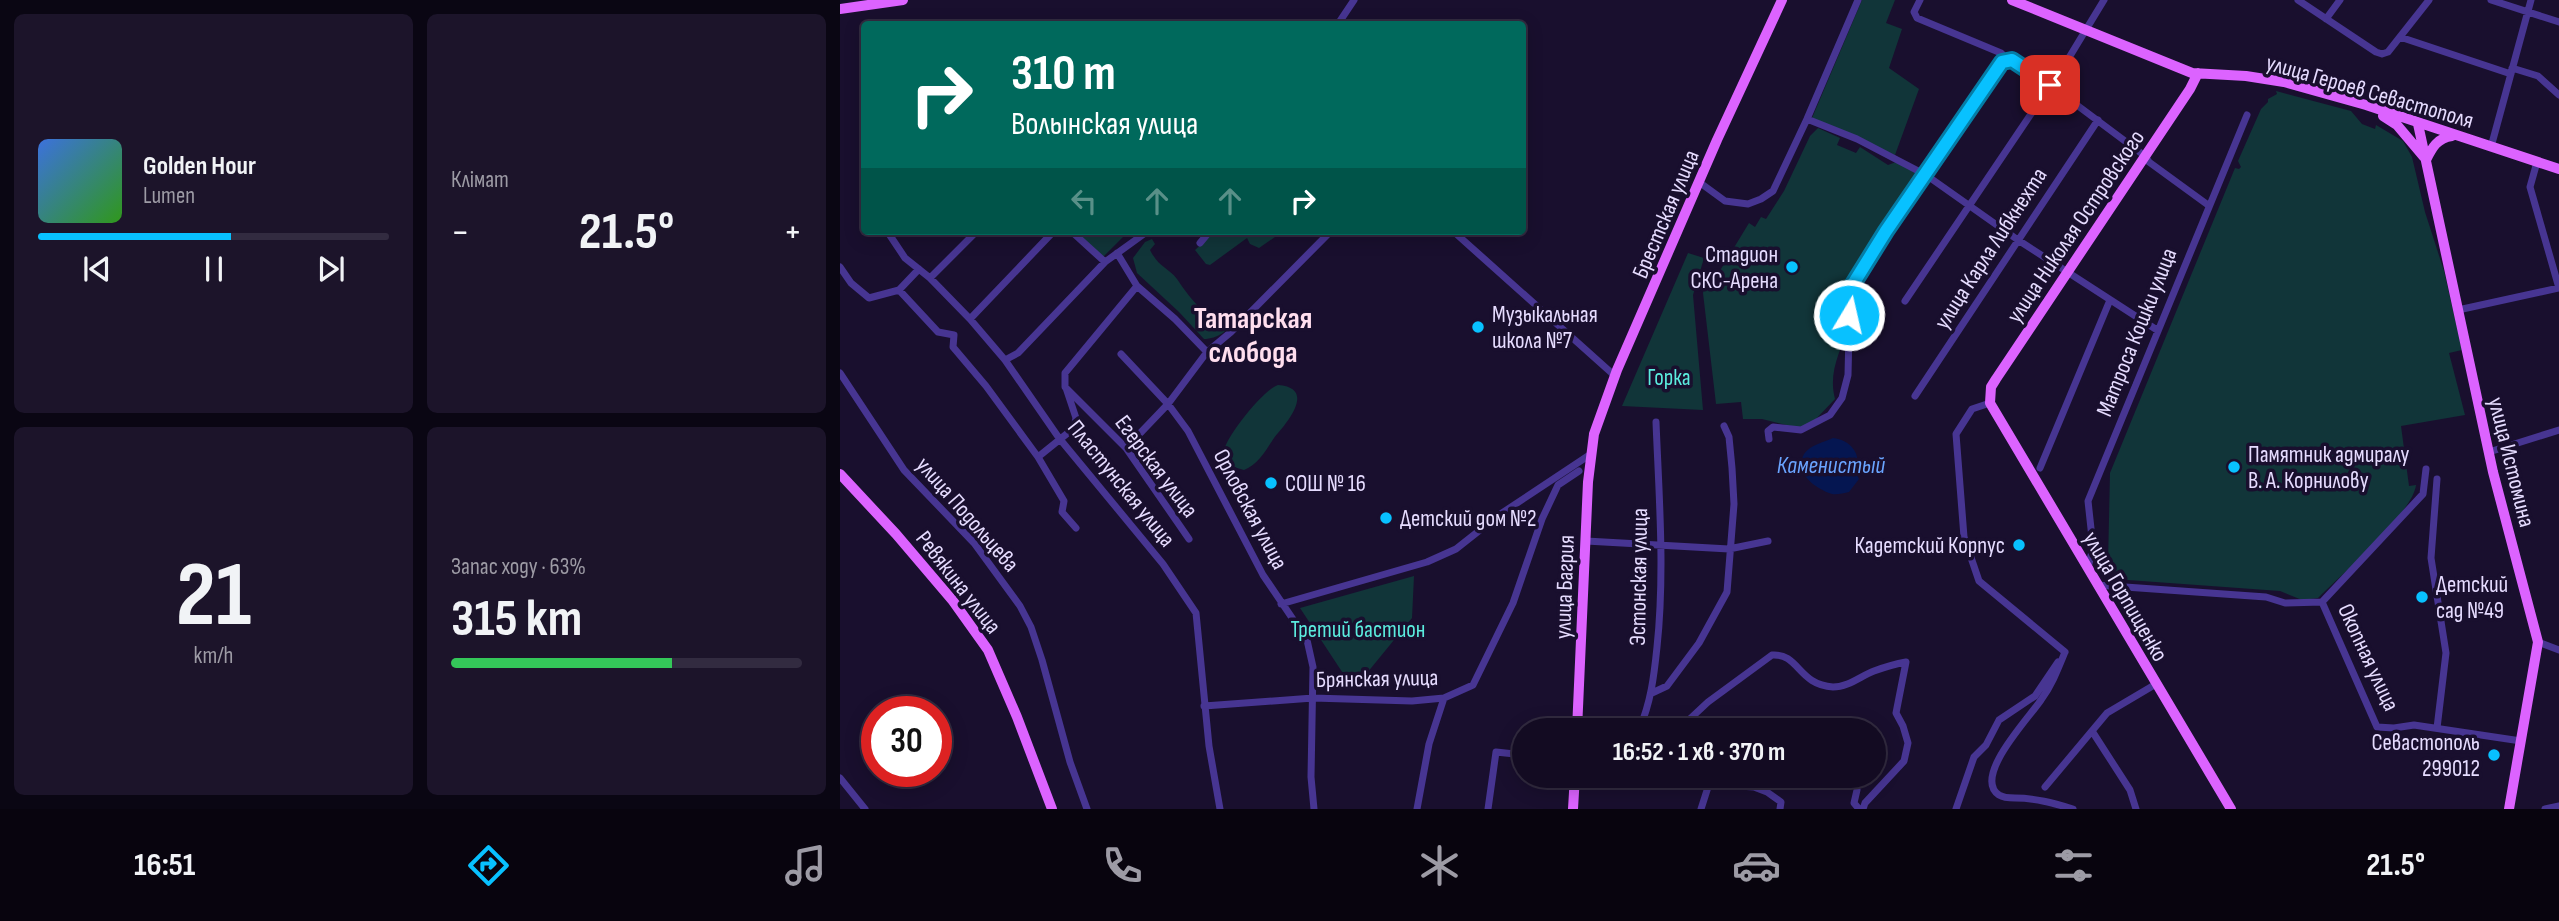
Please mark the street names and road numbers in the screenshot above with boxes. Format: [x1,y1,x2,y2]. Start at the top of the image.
street label: улица Героев Севастополя [2263,49,2477,135]
street label: улица Николая Островского [2001,125,2151,328]
street label: Брестская улица [1626,146,1706,283]
street label: улица Карла Либкнехта [1928,163,2053,334]
street label: Матроса Кошки улица [2090,244,2183,421]
street label: улица Истомина [2481,394,2541,530]
street label: Егерская улица [1109,410,1204,523]
street label: Пластунская улица [1061,414,1181,553]
street label: Орловская улица [1207,444,1294,574]
street label: улица Подольцева [910,452,1025,578]
street label: Эстонская улица [1624,508,1654,646]
street label: Ревякина улица [909,526,1007,640]
street label: улица Горпищенко [2077,527,2174,666]
street label: улица Багрия [1549,535,1581,639]
street label: Окопная улица [2331,599,2405,716]
street label: Брянская улица [1316,664,1438,694]

